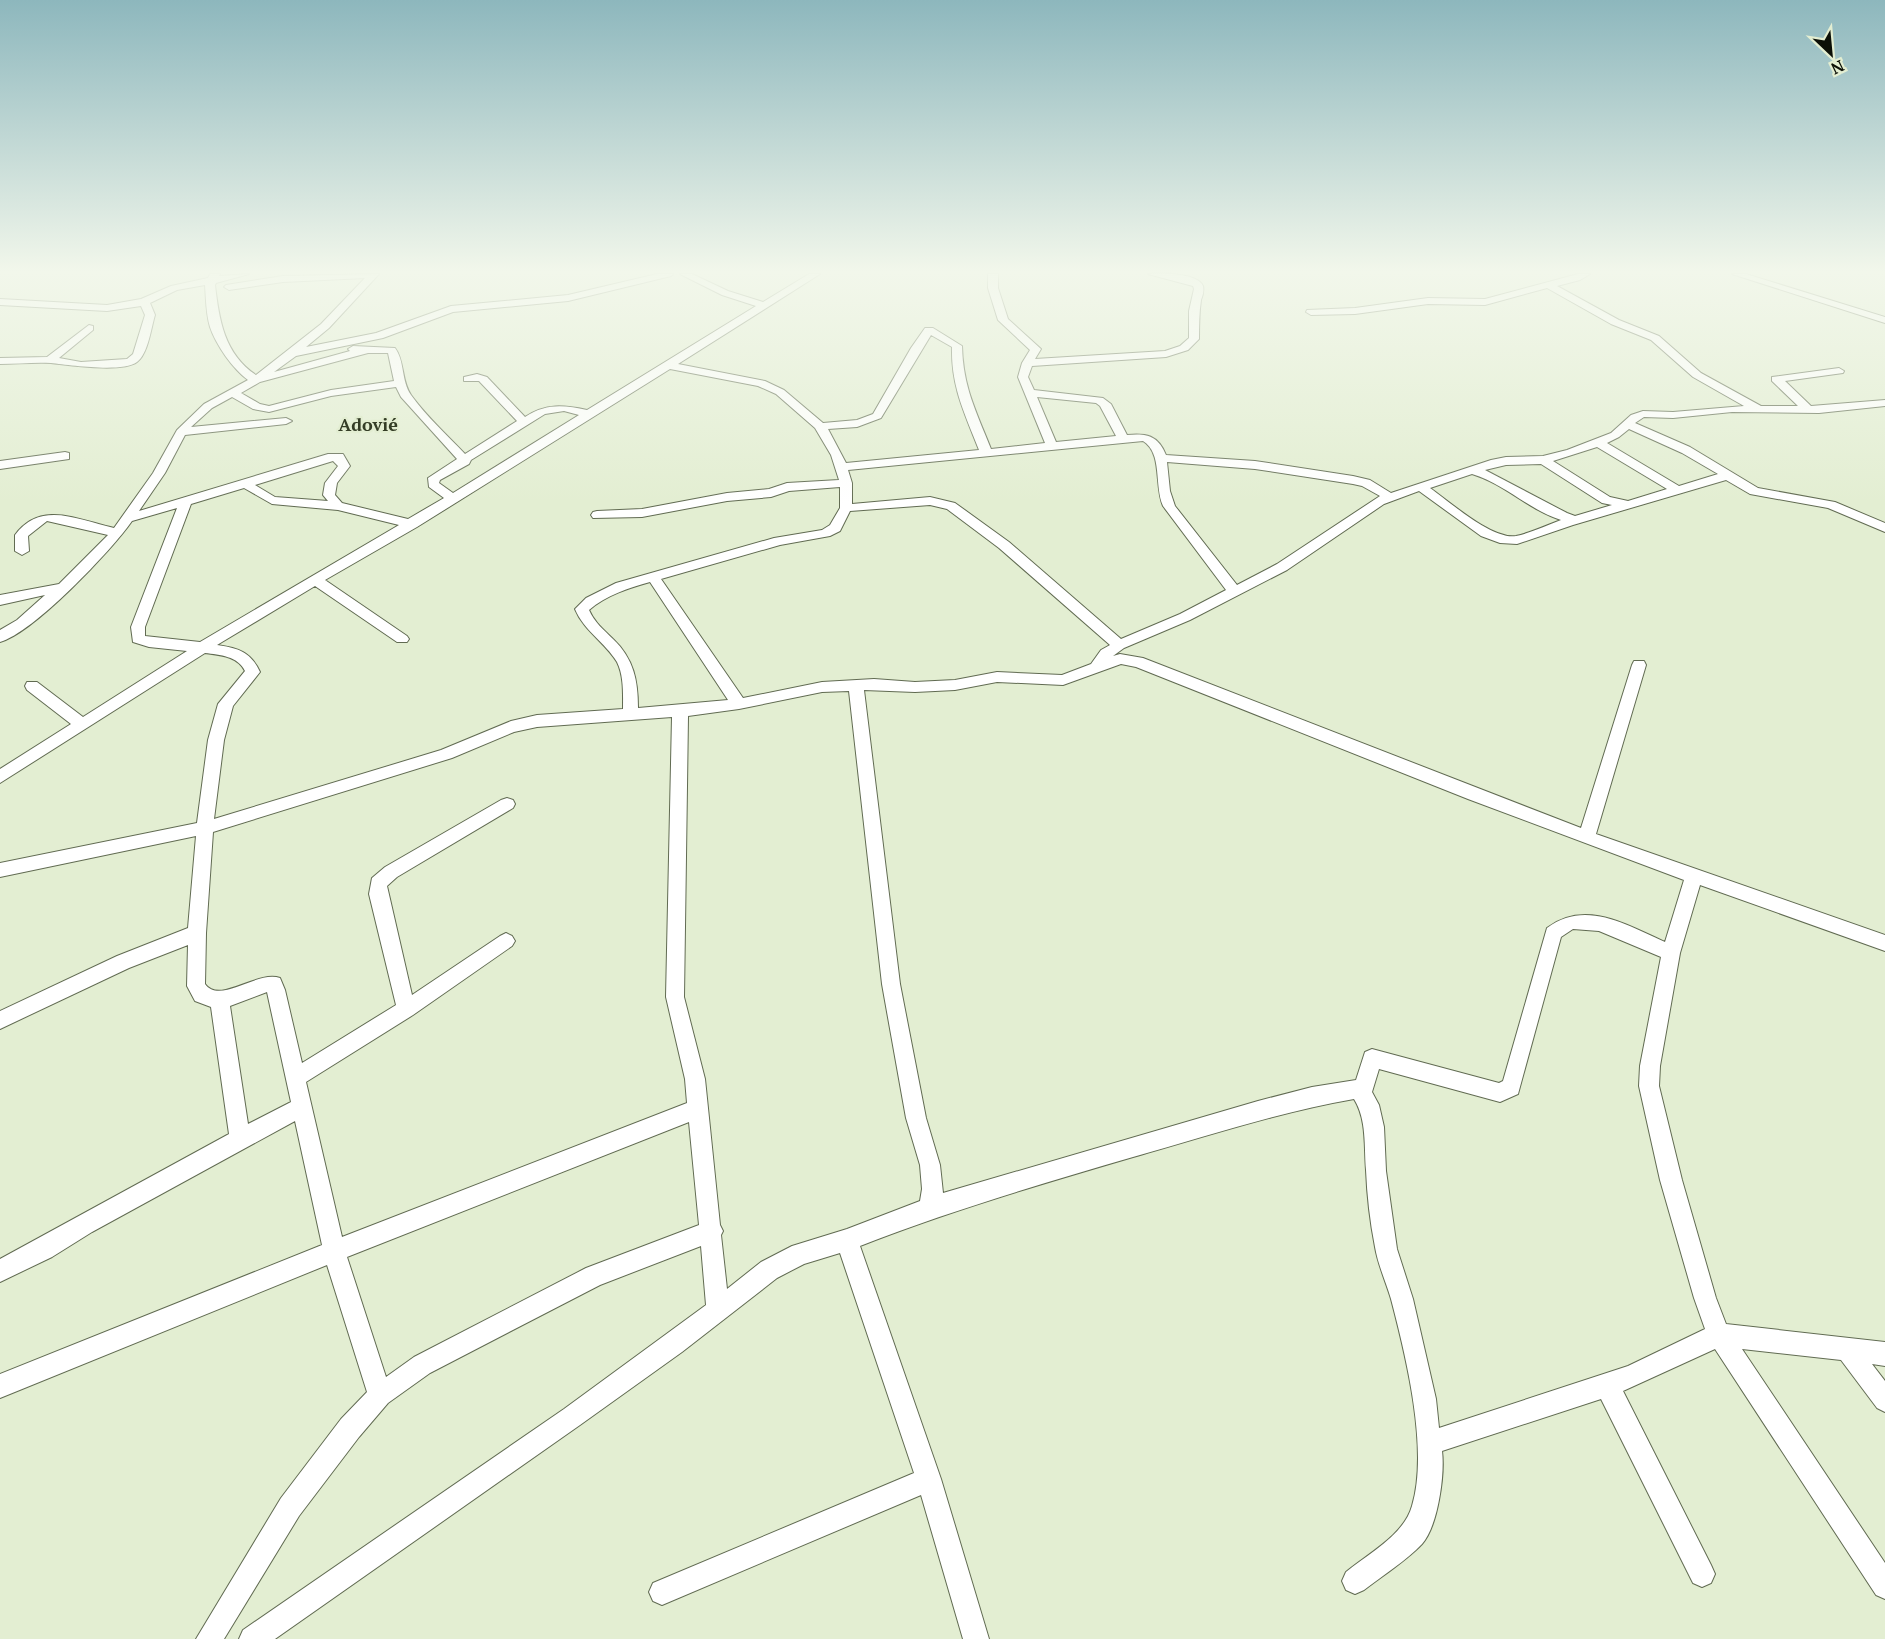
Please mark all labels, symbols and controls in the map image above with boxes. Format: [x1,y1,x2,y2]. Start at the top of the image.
north arrow [1801,24,1861,84]
text: N [1827,55,1848,80]
district label: Adovié [338,412,398,436]

